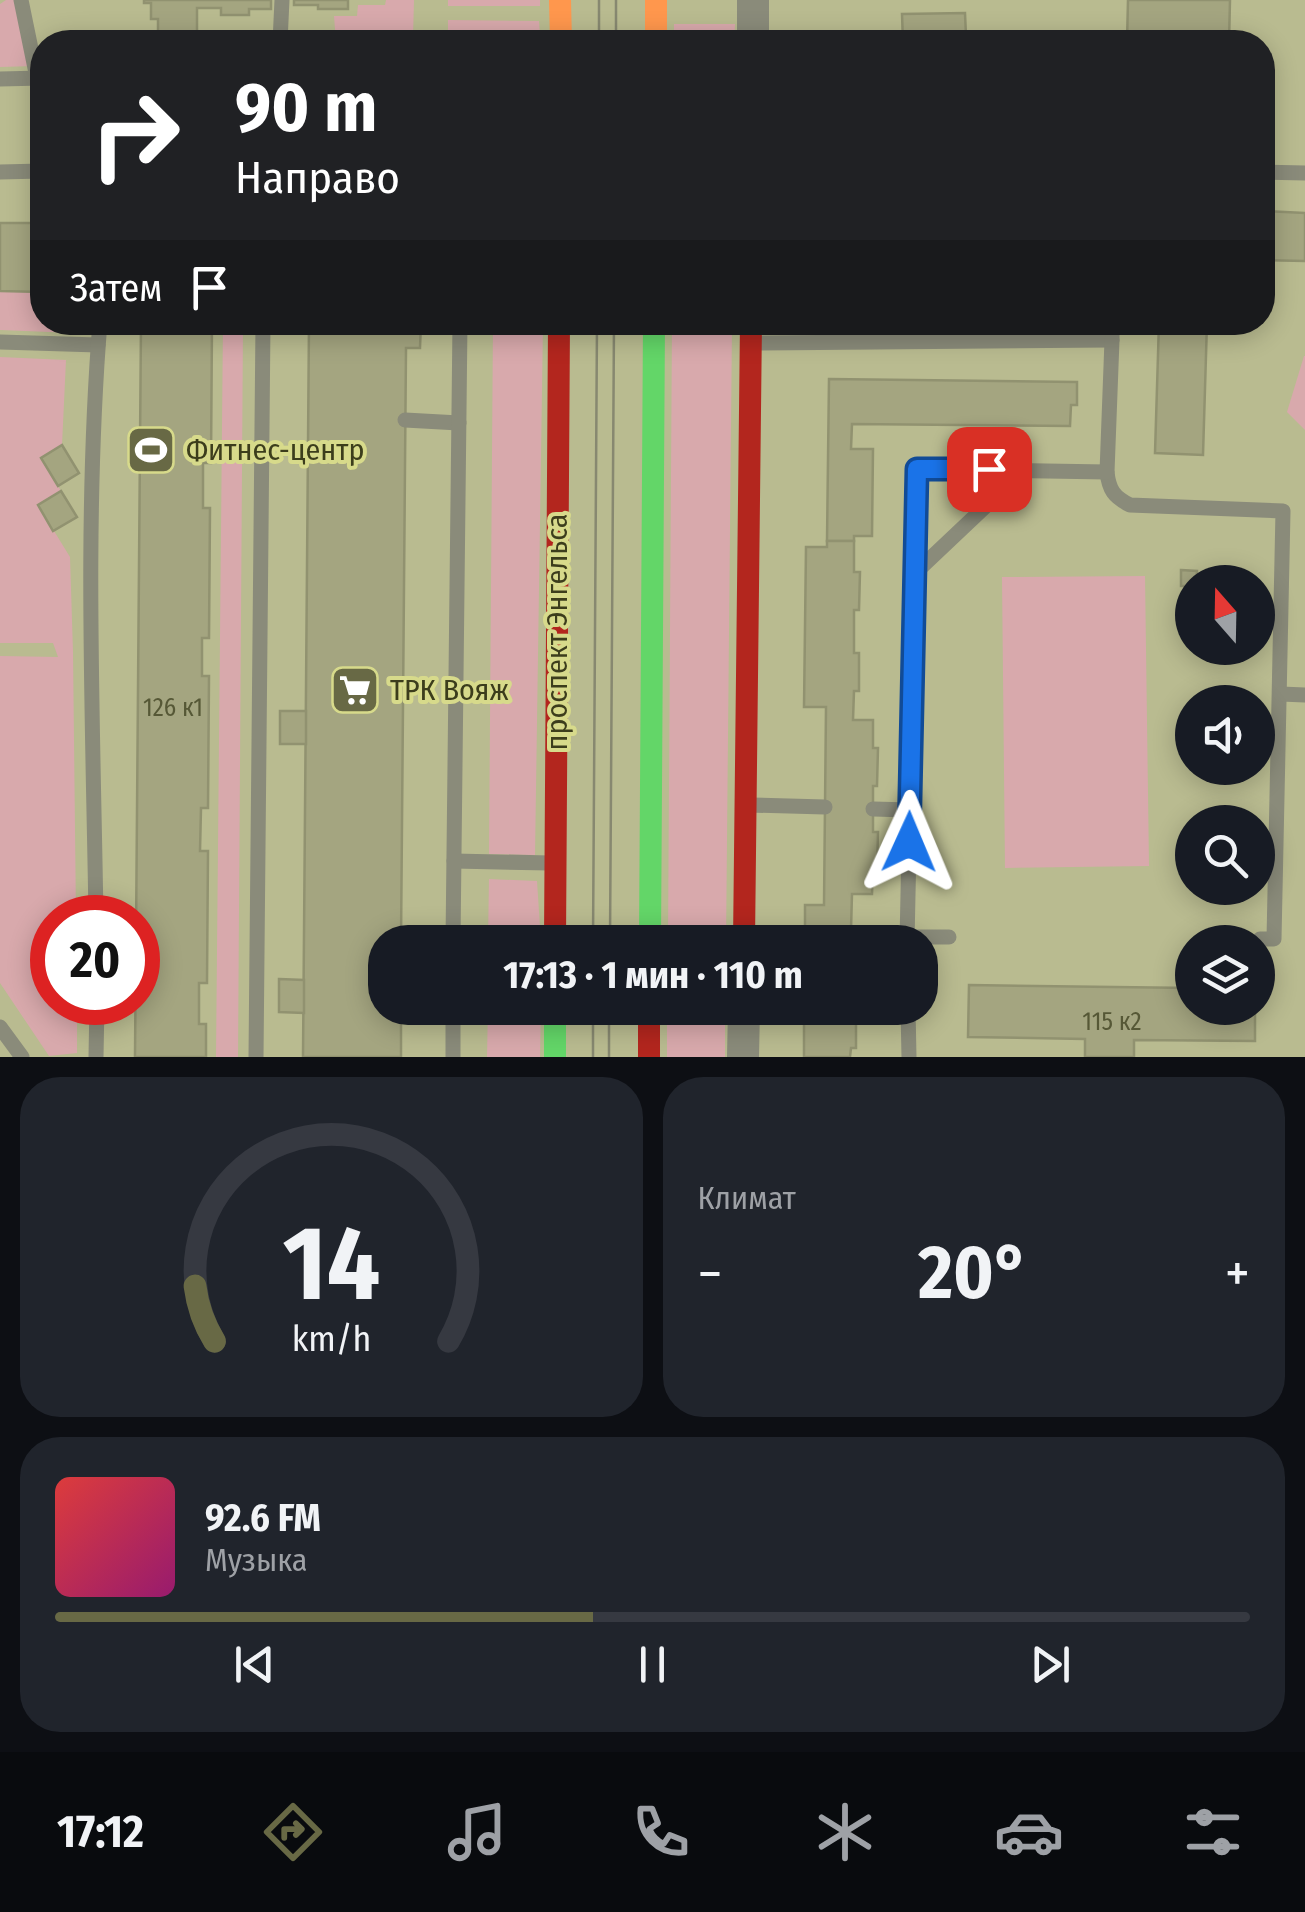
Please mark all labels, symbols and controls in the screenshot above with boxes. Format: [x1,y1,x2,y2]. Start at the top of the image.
text: 90 m [235,66,377,150]
icon: right [70,70,200,200]
text: Направо [235,151,400,205]
icon: arrive [182,260,237,315]
text: Затем [70,265,162,311]
sports icon: Фитнес-центр [125,424,177,476]
pin [947,427,1032,512]
place label: Фитнес-центр [186,432,364,468]
icon: arrive [962,442,1017,497]
street label: проспект Энгельса [539,514,575,750]
north arrow [1175,565,1275,665]
map controls [1175,565,1275,1025]
supermarket icon: ТРК Вояж [329,664,381,716]
place label: ТРК Вояж [390,672,509,708]
button: sound [1175,685,1275,785]
house number: 126 к1 [143,693,203,723]
position arrow [857,790,961,894]
button: search [1175,805,1275,905]
speed limit sign: 20 [30,895,160,1025]
button: layers [1175,925,1275,1025]
text: 17:13 · 1 мин · 110 m [503,952,803,998]
house number: 115 к2 [1082,1007,1142,1037]
text: Климат [698,1179,796,1217]
text: 14 [283,1202,380,1327]
text: 20° [918,1228,1029,1318]
text: − [698,1241,722,1307]
text: + [1225,1241,1250,1307]
text: km/h [291,1318,371,1360]
text: 92.6 FM [205,1495,321,1541]
text: Музыка [205,1541,308,1579]
icon: previous [227,1637,282,1692]
icon: pause [625,1637,680,1692]
icon: next [1023,1637,1078,1692]
icon: directions [258,1797,328,1867]
icon: music [442,1797,512,1867]
icon: phone [626,1797,696,1867]
icon: climate [810,1797,880,1867]
icon: car [994,1797,1064,1867]
icon: filters [1178,1797,1248,1867]
text: 17:12 [57,1805,144,1859]

